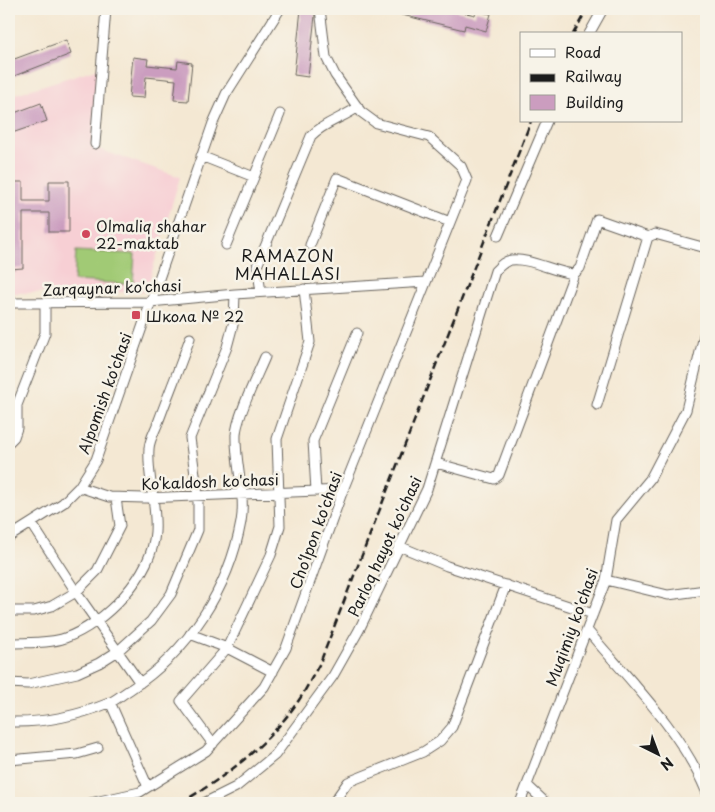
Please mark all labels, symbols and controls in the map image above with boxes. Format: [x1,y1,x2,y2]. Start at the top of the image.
legend [520,32,682,122]
text: Road [565,40,601,63]
text: Railway [565,64,622,87]
text: Building [565,90,624,113]
place label: Olmaliq shahar 22-maktab [96,214,206,254]
marker: Olmaliq shahar 22-maktab [80,228,92,240]
district label: RAMAZON MAHALLASI [235,243,341,285]
street label: Zarqaynar ko'chasi [42,273,182,301]
place label: Школа № 22 [146,304,244,327]
marker: Школа № 22 [130,309,142,321]
street label: Alpomish ko'chasi [71,329,137,457]
street label: Ko‘kaldosh ko'chasi [141,467,279,495]
street label: Cho‘lpon ko'chasi [283,468,347,592]
street label: Parloq hayot ko'chasi [341,472,427,620]
street label: Muqimiy ko'chasi [539,565,603,689]
north arrow [632,730,682,780]
text: N [656,753,678,776]

